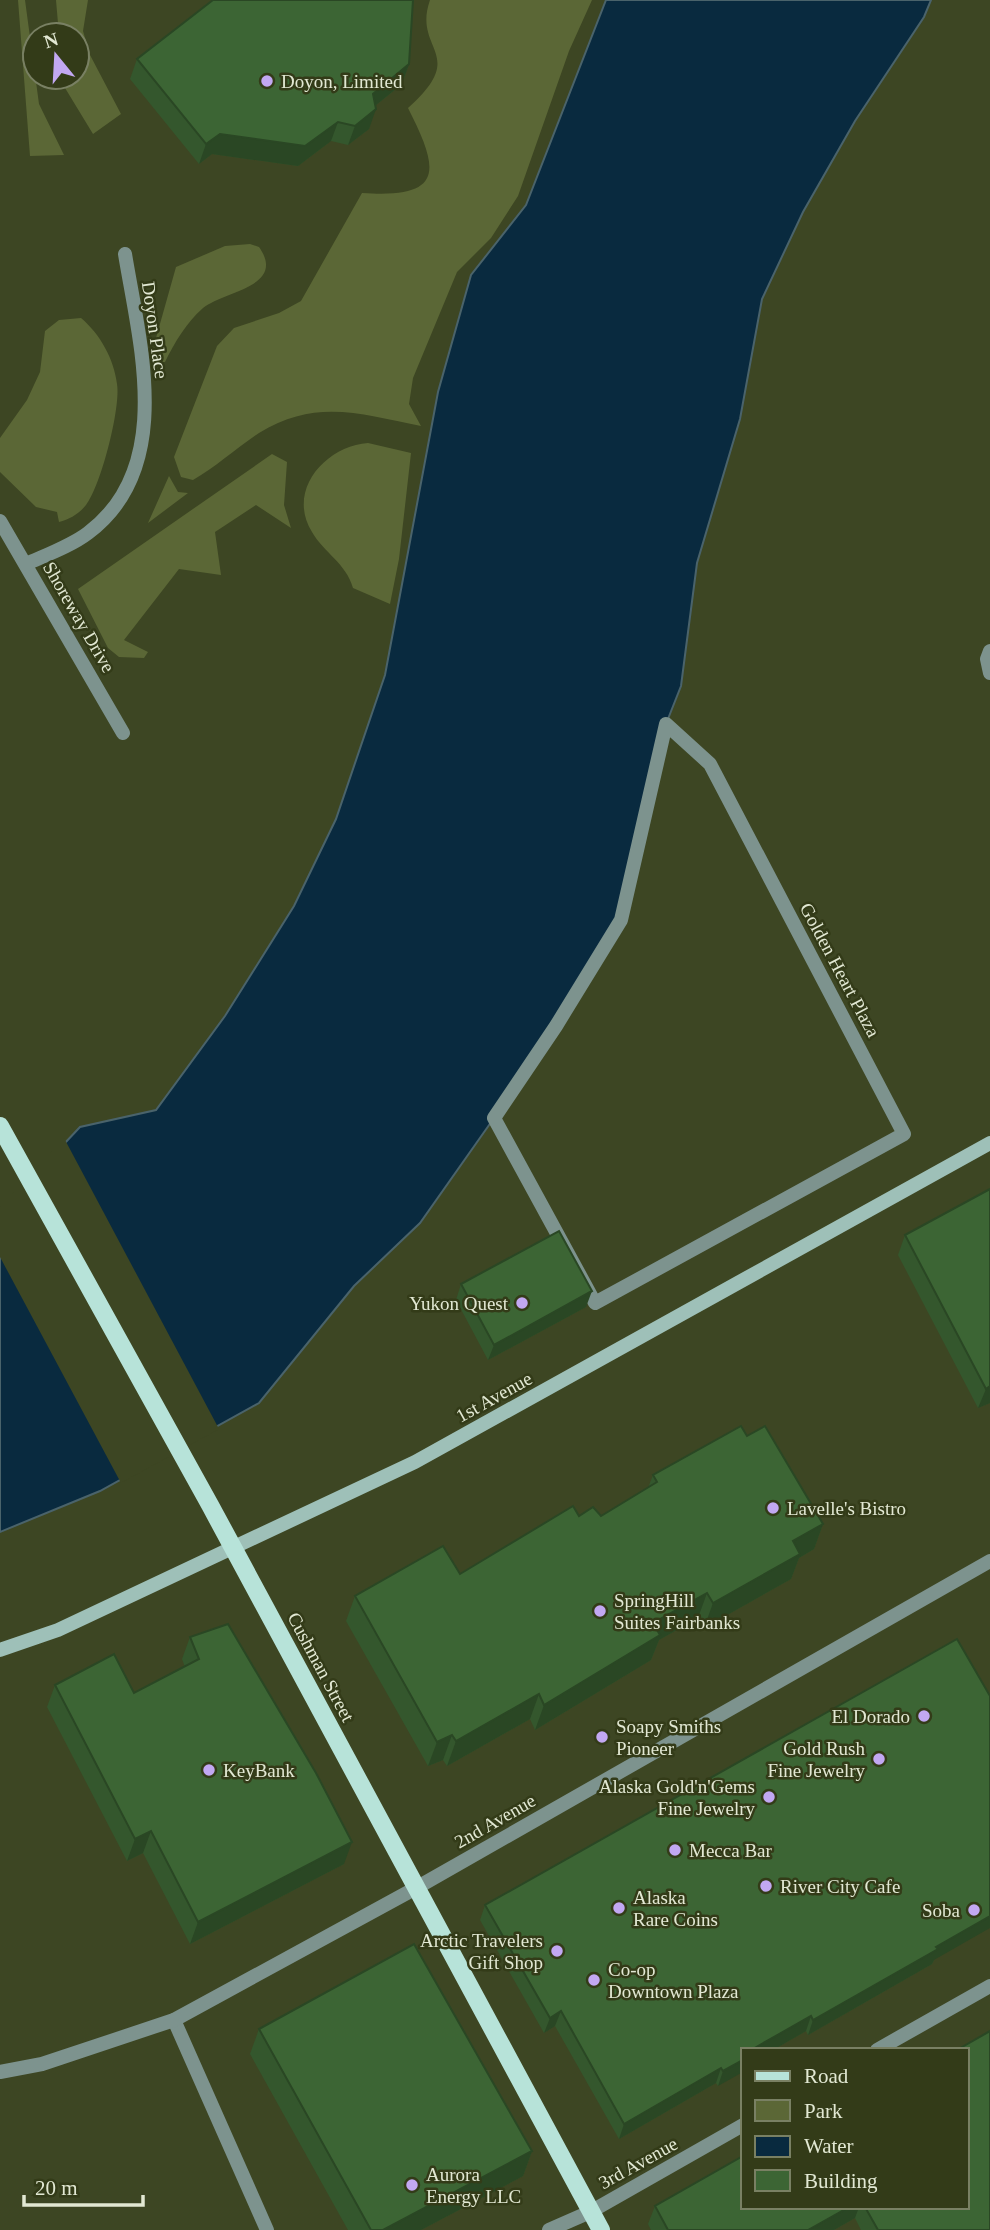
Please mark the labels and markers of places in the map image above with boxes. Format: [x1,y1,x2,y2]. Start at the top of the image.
place label: Doyon, Limited [281,71,403,92]
marker: Doyon, Limited [259,73,275,89]
place label: Yukon Quest [409,1293,509,1314]
marker: Yukon Quest [514,1295,530,1311]
place label: Lavelle's Bistro [787,1498,906,1519]
marker: Lavelle's Bistro [765,1500,781,1516]
place label: SpringHill Suites Fairbanks [614,1590,740,1633]
marker: SpringHill Suites Fairbanks [592,1603,608,1619]
place label: El Dorado [831,1706,910,1727]
marker: El Dorado [916,1708,932,1724]
place label: Soapy Smiths Pioneer [616,1716,721,1759]
marker: Soapy Smiths Pioneer [594,1729,610,1745]
place label: Gold Rush Fine Jewelry [767,1738,865,1781]
marker: Gold Rush Fine Jewelry [871,1751,887,1767]
place label: KeyBank [223,1760,295,1781]
marker: KeyBank [201,1762,217,1778]
place label: Alaska Gold'n'Gems Fine Jewelry [599,1776,755,1819]
marker: Alaska Gold'n'Gems Fine Jewelry [761,1789,777,1805]
place label: Mecca Bar [689,1840,772,1861]
marker: Mecca Bar [667,1842,683,1858]
place label: River City Cafe [780,1876,900,1897]
marker: River City Cafe [758,1878,774,1894]
place label: Alaska Rare Coins [633,1887,718,1930]
marker: Alaska Rare Coins [611,1900,627,1916]
place label: Soba [922,1900,961,1921]
marker: Soba [966,1902,982,1918]
place label: Arctic Travelers Gift Shop [420,1930,543,1973]
marker: Arctic Travelers Gift Shop [549,1943,565,1959]
place label: Co-op Downtown Plaza [608,1959,739,2002]
marker: Co-op Downtown Plaza [586,1972,602,1988]
place label: Aurora Energy LLC [426,2164,521,2207]
marker: Aurora Energy LLC [404,2177,420,2193]

